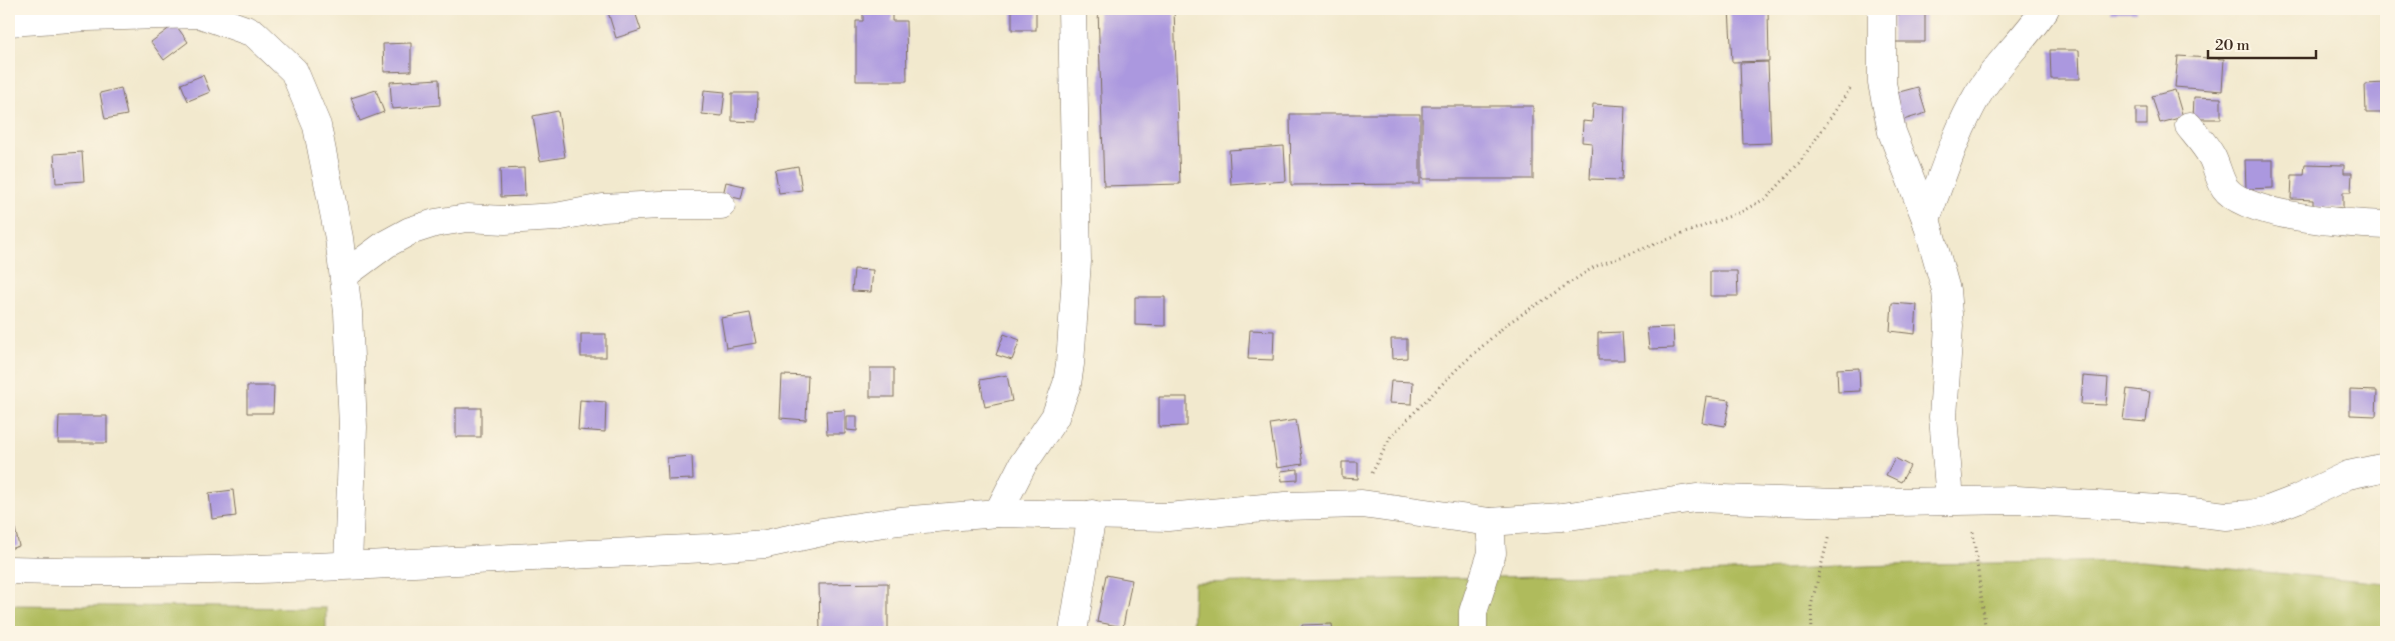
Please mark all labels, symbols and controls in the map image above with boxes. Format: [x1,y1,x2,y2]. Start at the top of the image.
scale bar [2208,28,2315,60]
text: 20 m [2215,36,2250,55]

